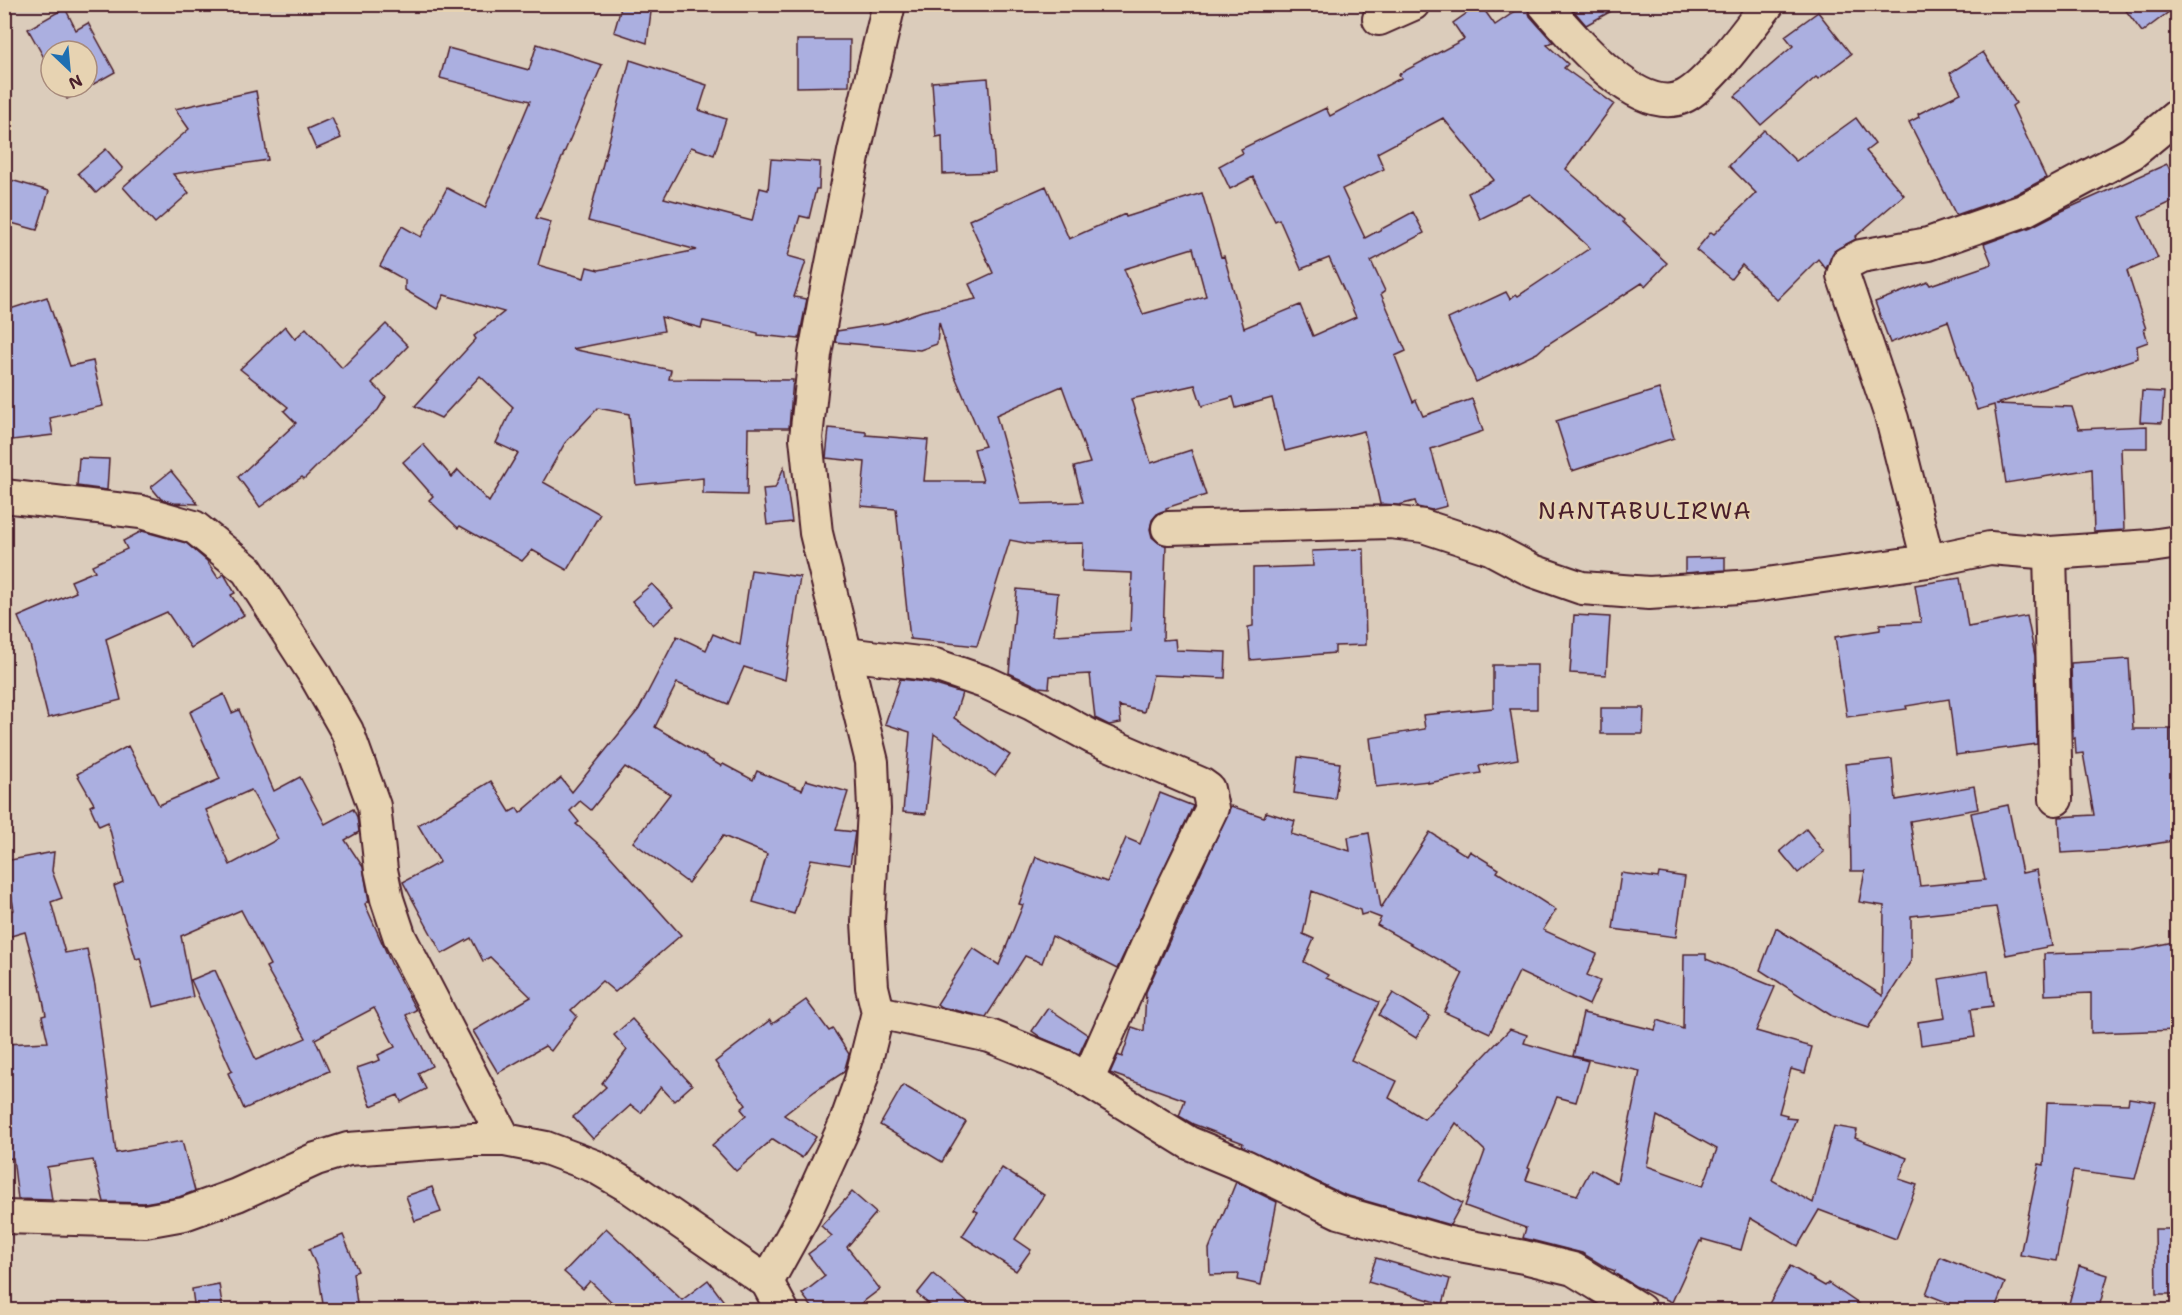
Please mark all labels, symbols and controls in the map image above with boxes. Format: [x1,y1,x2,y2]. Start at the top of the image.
north arrow [39,39,99,99]
text: N [65,70,86,94]
district label: NANTABULIRWA [1538,495,1752,527]

